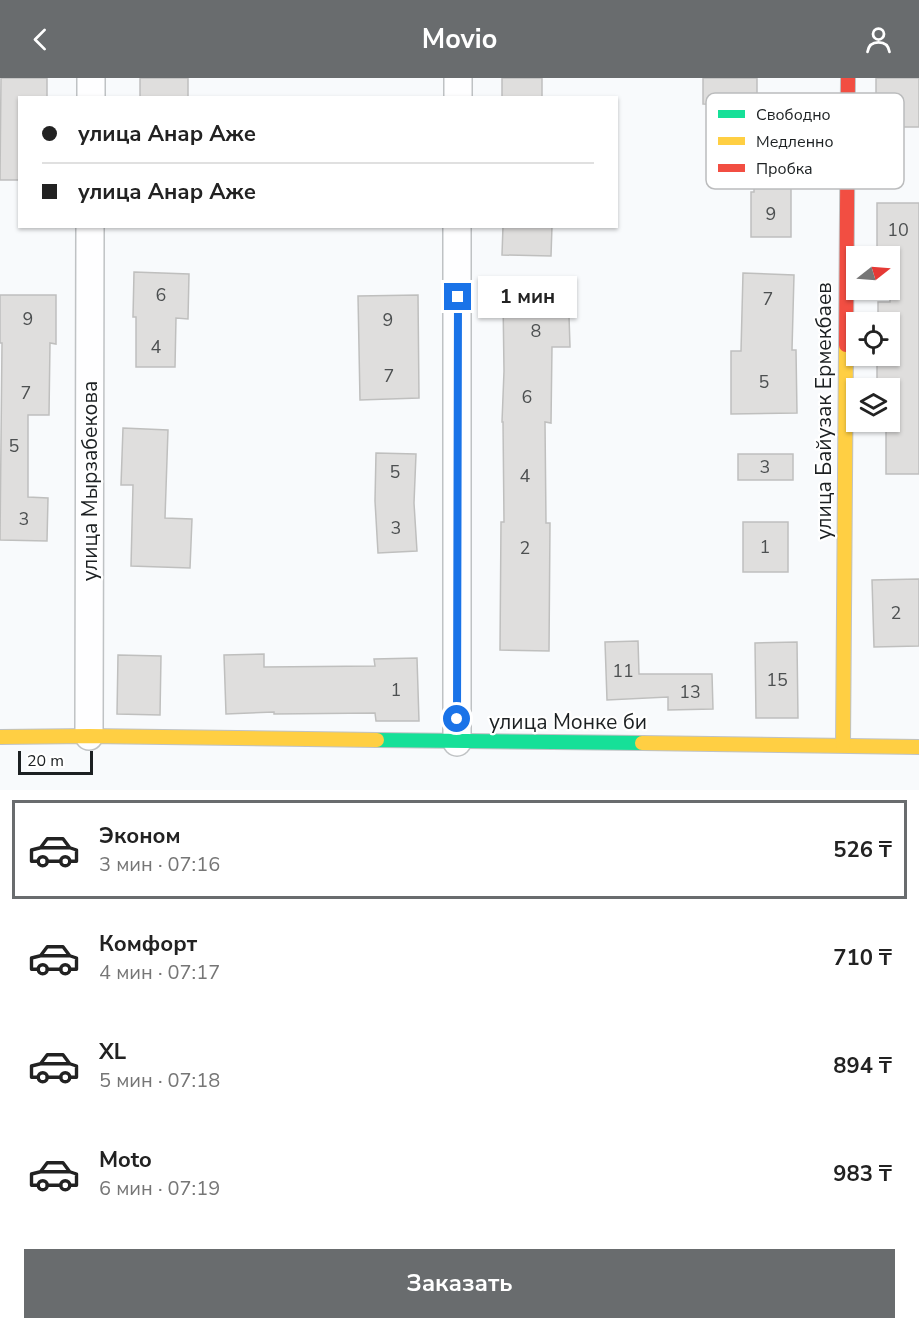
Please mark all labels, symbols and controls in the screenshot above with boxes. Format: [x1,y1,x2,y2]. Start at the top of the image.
text: Movio [422,21,497,58]
icon: back [24,23,57,56]
icon: person [862,23,895,56]
legend [706,93,904,189]
text: Свободно [756,104,831,126]
text: улица Анар Аже [78,119,256,149]
text: Медленно [756,131,834,153]
text: Пробка [756,158,813,180]
text: улица Анар Аже [78,177,256,207]
house number: 9 [766,202,776,226]
house number: 10 [887,218,909,242]
north arrow [846,246,900,300]
map controls [846,246,900,432]
callout: 1 мин [479,276,578,318]
street label: улица Байузак Ермекбаев [810,282,838,540]
house number: 6 [156,283,166,307]
route end [444,283,471,310]
text: 1 мин [500,283,555,310]
house number: 7 [763,287,773,311]
house number: 9 [23,307,33,331]
house number: 9 [383,308,393,332]
button: locate [846,312,900,366]
house number: 8 [531,319,541,343]
house number: 4 [151,335,162,359]
house number: 7 [384,364,394,388]
house number: 5 [759,370,769,394]
button: layers [846,378,900,432]
house number: 7 [21,381,31,405]
street label: улица Мырзабекова [76,381,104,581]
house number: 6 [522,385,532,409]
house number: 5 [9,434,19,458]
house number: 3 [760,455,770,479]
house number: 5 [390,460,400,484]
house number: 4 [520,464,531,488]
house number: 3 [19,507,29,531]
house number: 3 [391,516,401,540]
house number: 1 [760,535,770,559]
house number: 2 [520,536,530,560]
house number: 2 [891,601,901,625]
house number: 11 [612,659,634,683]
house number: 15 [766,668,788,692]
house number: 1 [391,678,401,702]
house number: 13 [679,680,701,704]
route start [443,705,470,732]
street label: улица Монке би [489,708,647,736]
scale bar [18,748,93,776]
text: 20 m [27,750,64,772]
text: Эконом [99,821,181,851]
icon: car [27,823,81,877]
text: 526 ₸ [833,835,892,865]
text: 3 мин · 07:16 [99,851,220,878]
text: Комфорт [99,929,197,959]
icon: car [27,931,81,985]
text: 710 ₸ [833,943,892,973]
text: 4 мин · 07:17 [99,959,220,986]
text: XL [99,1037,126,1067]
icon: car [27,1039,81,1093]
text: 894 ₸ [833,1051,892,1081]
text: 5 мин · 07:18 [99,1067,220,1094]
text: Moto [99,1145,152,1175]
icon: car [27,1147,81,1201]
text: 983 ₸ [833,1159,892,1189]
text: 6 мин · 07:19 [99,1175,220,1202]
button: Заказать [24,1249,895,1318]

